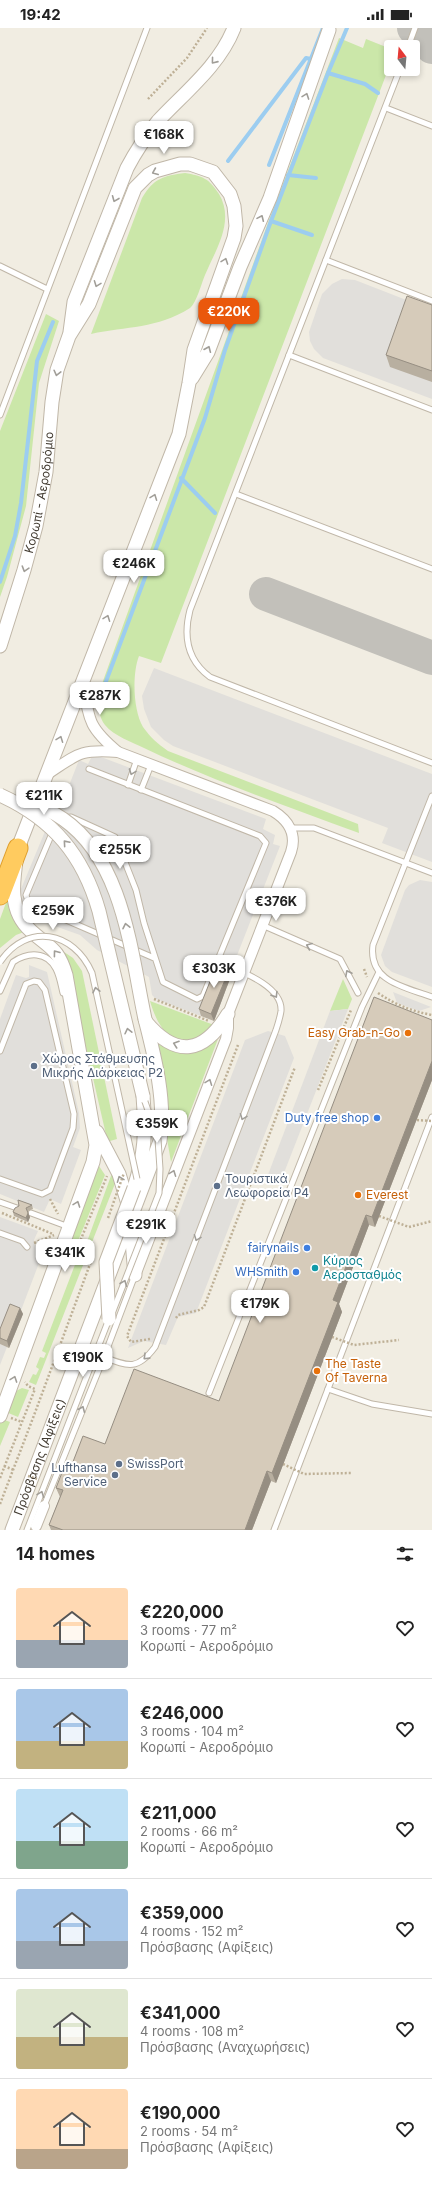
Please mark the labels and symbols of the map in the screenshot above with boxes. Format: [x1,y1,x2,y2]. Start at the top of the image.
north arrow [384,40,420,76]
one-way arrow [211,57,218,64]
one-way arrow [301,93,309,100]
pin: €168K [136,121,192,155]
one-way arrow [152,167,159,175]
one-way arrow [111,196,119,203]
one-way arrow [256,215,264,223]
one-way arrow [221,257,229,264]
one-way arrow [94,281,102,288]
pin: €220K [201,298,257,332]
one-way arrow [204,346,212,353]
one-way arrow [53,369,61,376]
street label: Κορωπί - Αεροδρόμιο [21,431,56,555]
one-way arrow [150,493,158,500]
pin: €246K [106,550,162,584]
one-way arrow [21,566,30,573]
one-way arrow [103,614,111,621]
pin: €287K [72,682,128,716]
one-way arrow [56,736,64,743]
one-way arrow [129,768,137,775]
pin: €211K [16,782,72,816]
pin: €255K [92,836,148,870]
one-way arrow [63,840,71,848]
pin: €376K [248,888,304,922]
pin: €259K [25,897,81,931]
one-way arrow [122,923,130,930]
one-way arrow [306,942,313,950]
one-way arrow [54,950,61,957]
pin: €303K [186,955,242,989]
one-way arrow [345,970,353,978]
one-way arrow [92,987,100,993]
one-way arrow [270,991,278,998]
place label: Easy Grab-n-Go [308,1025,400,1040]
one-way arrow [124,1028,132,1034]
marker: Easy Grab-n-Go [403,1028,413,1038]
one-way arrow [172,1040,179,1049]
place label: Χώρος Στάθμευσης Μικρής Διάρκειας P2 [42,1051,163,1080]
marker: Χώρος Στάθμευσης Μικρής Διάρκειας P2 [29,1061,39,1071]
one-way arrow [205,1078,213,1085]
pin: €359K [129,1110,185,1144]
place label: Duty free shop [285,1110,369,1125]
one-way arrow [240,1113,248,1120]
marker: Duty free shop [372,1113,382,1123]
one-way arrow [169,1170,177,1177]
place label: Τουριστικά Λεωφορεία P4 [225,1171,309,1200]
one-way arrow [117,1176,125,1183]
marker: Τουριστικά Λεωφορεία P4 [212,1181,222,1191]
place label: Everest [366,1187,408,1202]
marker: Everest [353,1190,363,1200]
one-way arrow [72,1201,81,1208]
pin: €291K [118,1211,174,1245]
one-way arrow [193,1235,201,1242]
pin: €341K [37,1239,93,1273]
place label: fairynails [248,1240,299,1255]
marker: fairynails [302,1243,312,1253]
place label: Κύριος Αεροσταθμός [323,1253,402,1282]
marker: Κύριος Αεροσταθμός [310,1263,320,1273]
place label: WHSmith [235,1264,288,1279]
marker: WHSmith [291,1267,301,1277]
one-way arrow [119,1280,127,1288]
pin: €179K [232,1290,288,1324]
pin: €190K [55,1344,111,1378]
one-way arrow [143,1352,151,1360]
place label: The Taste Of Taverna [325,1356,387,1385]
marker: The Taste Of Taverna [312,1366,322,1376]
one-way arrow [9,1376,17,1383]
street label: Πρόσβασης (Αφίξεις) [10,1396,68,1517]
one-way arrow [77,1406,85,1414]
place label: SwissPort [127,1456,184,1471]
marker: SwissPort [114,1459,124,1469]
place label: Lufthansa Service [51,1460,107,1489]
marker: Lufthansa Service [110,1470,120,1480]
one-way arrow [37,1490,45,1497]

